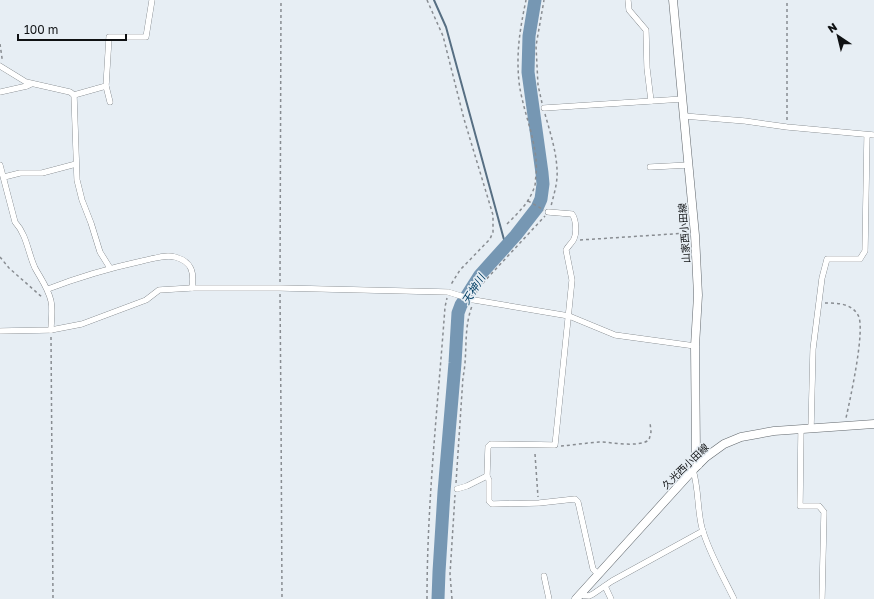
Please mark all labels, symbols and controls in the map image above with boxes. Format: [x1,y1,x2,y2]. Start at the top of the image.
scale bar [18,16,126,42]
north arrow [818,16,858,56]
text: N [825,20,839,35]
text: 100 m [24,22,58,37]
street label: 山家西小田線 [676,203,692,263]
water label: 天神川 [459,271,488,306]
street label: 久光西小田線 [659,441,711,491]

